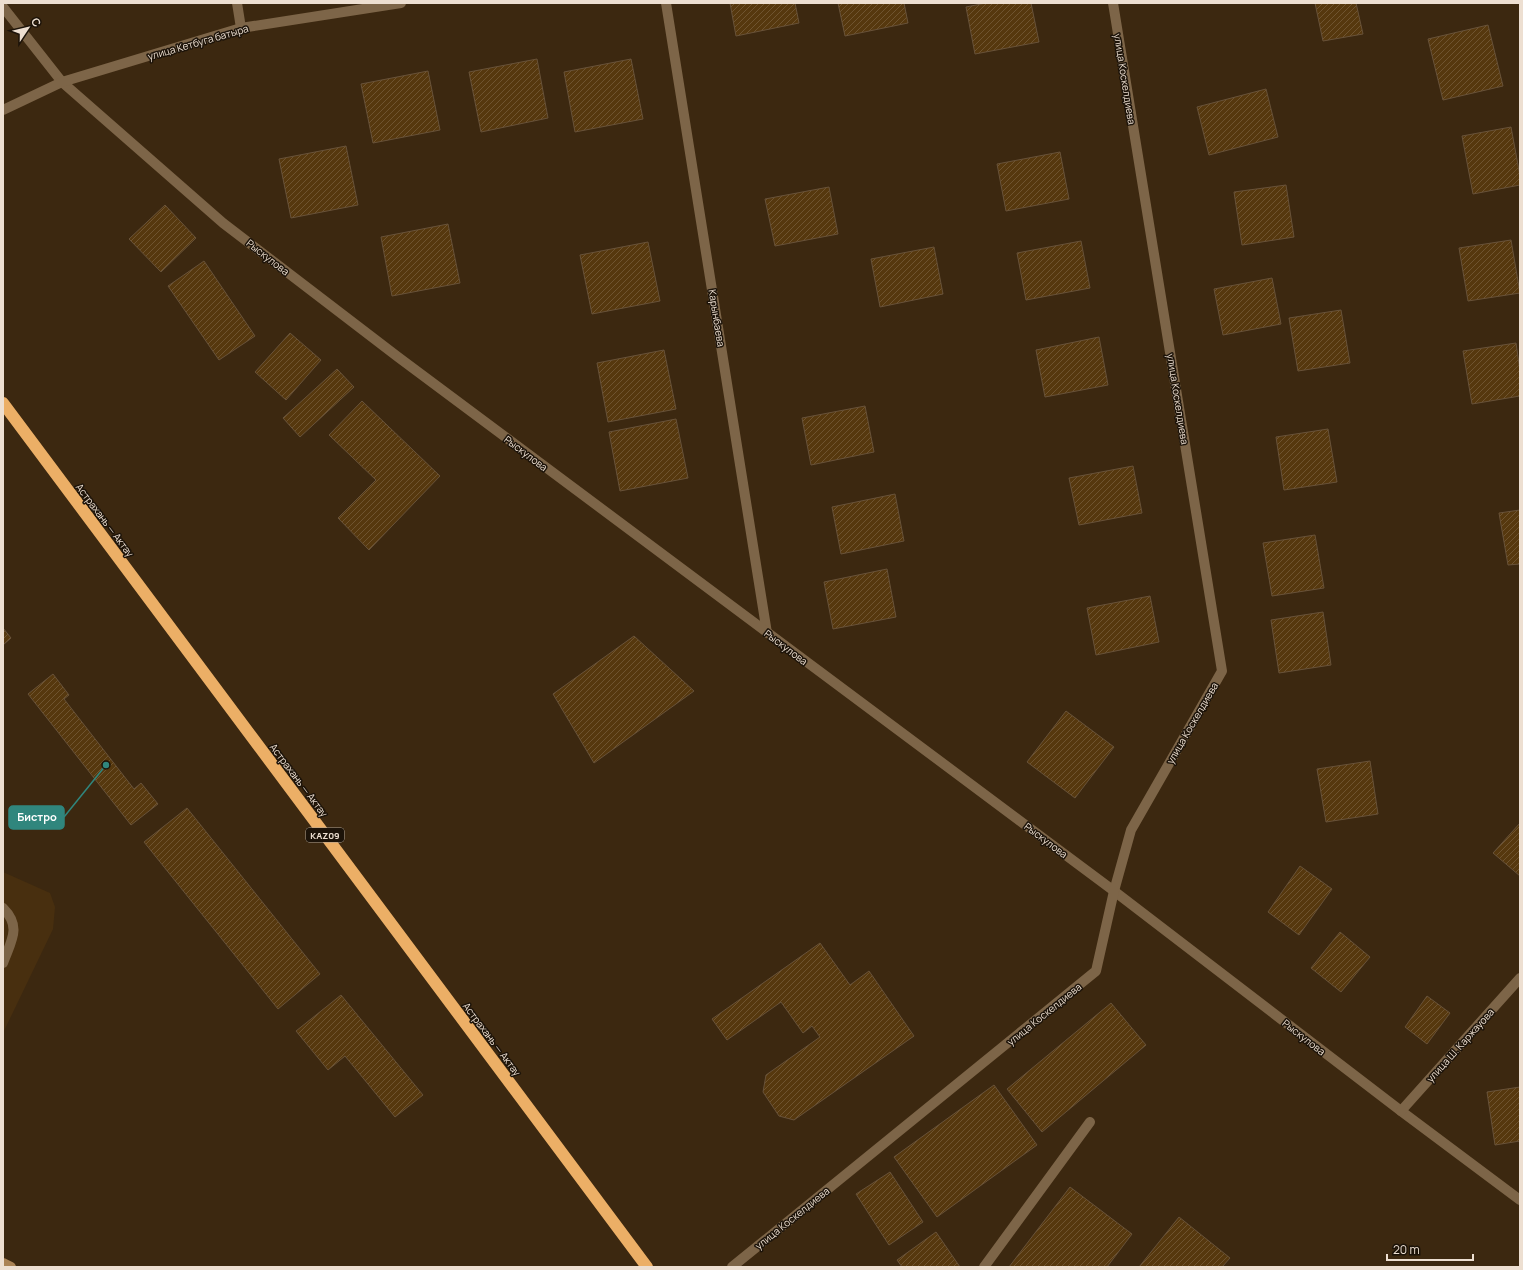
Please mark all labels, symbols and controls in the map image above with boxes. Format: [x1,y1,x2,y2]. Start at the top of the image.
north arrow [8,8,48,48]
text: С [28,14,45,30]
street label: улица Кетбуга батыра [146,21,250,63]
street label: улица Коскелдиева [1111,32,1139,126]
street label: Рыскулова [244,236,292,278]
street label: Карынбаева [706,288,728,348]
street label: улица Коскелдиева [1164,352,1192,446]
street label: Рыскулова [501,432,551,474]
street label: Астрахань — Актау [73,480,138,560]
street label: Рыскулова [761,626,811,668]
street label: улица Коскелдиева [1163,680,1221,766]
street label: Астрахань — Актау [267,740,332,820]
callout: Бистро [9,806,64,829]
text: Бистро [17,809,57,824]
street label: Рыскулова [1021,819,1071,861]
road number: KAZ09 [306,828,344,842]
street label: улица Коскелдиева [1004,980,1084,1048]
street label: Астрахань — Актау [460,999,525,1079]
street label: улица Ш. Каржауова [1423,1005,1497,1085]
street label: Рыскулова [1280,1016,1328,1058]
street label: улица Коскелдиева [752,1184,832,1252]
scale bar [1387,1236,1473,1262]
text: 20 m [1393,1241,1420,1258]

